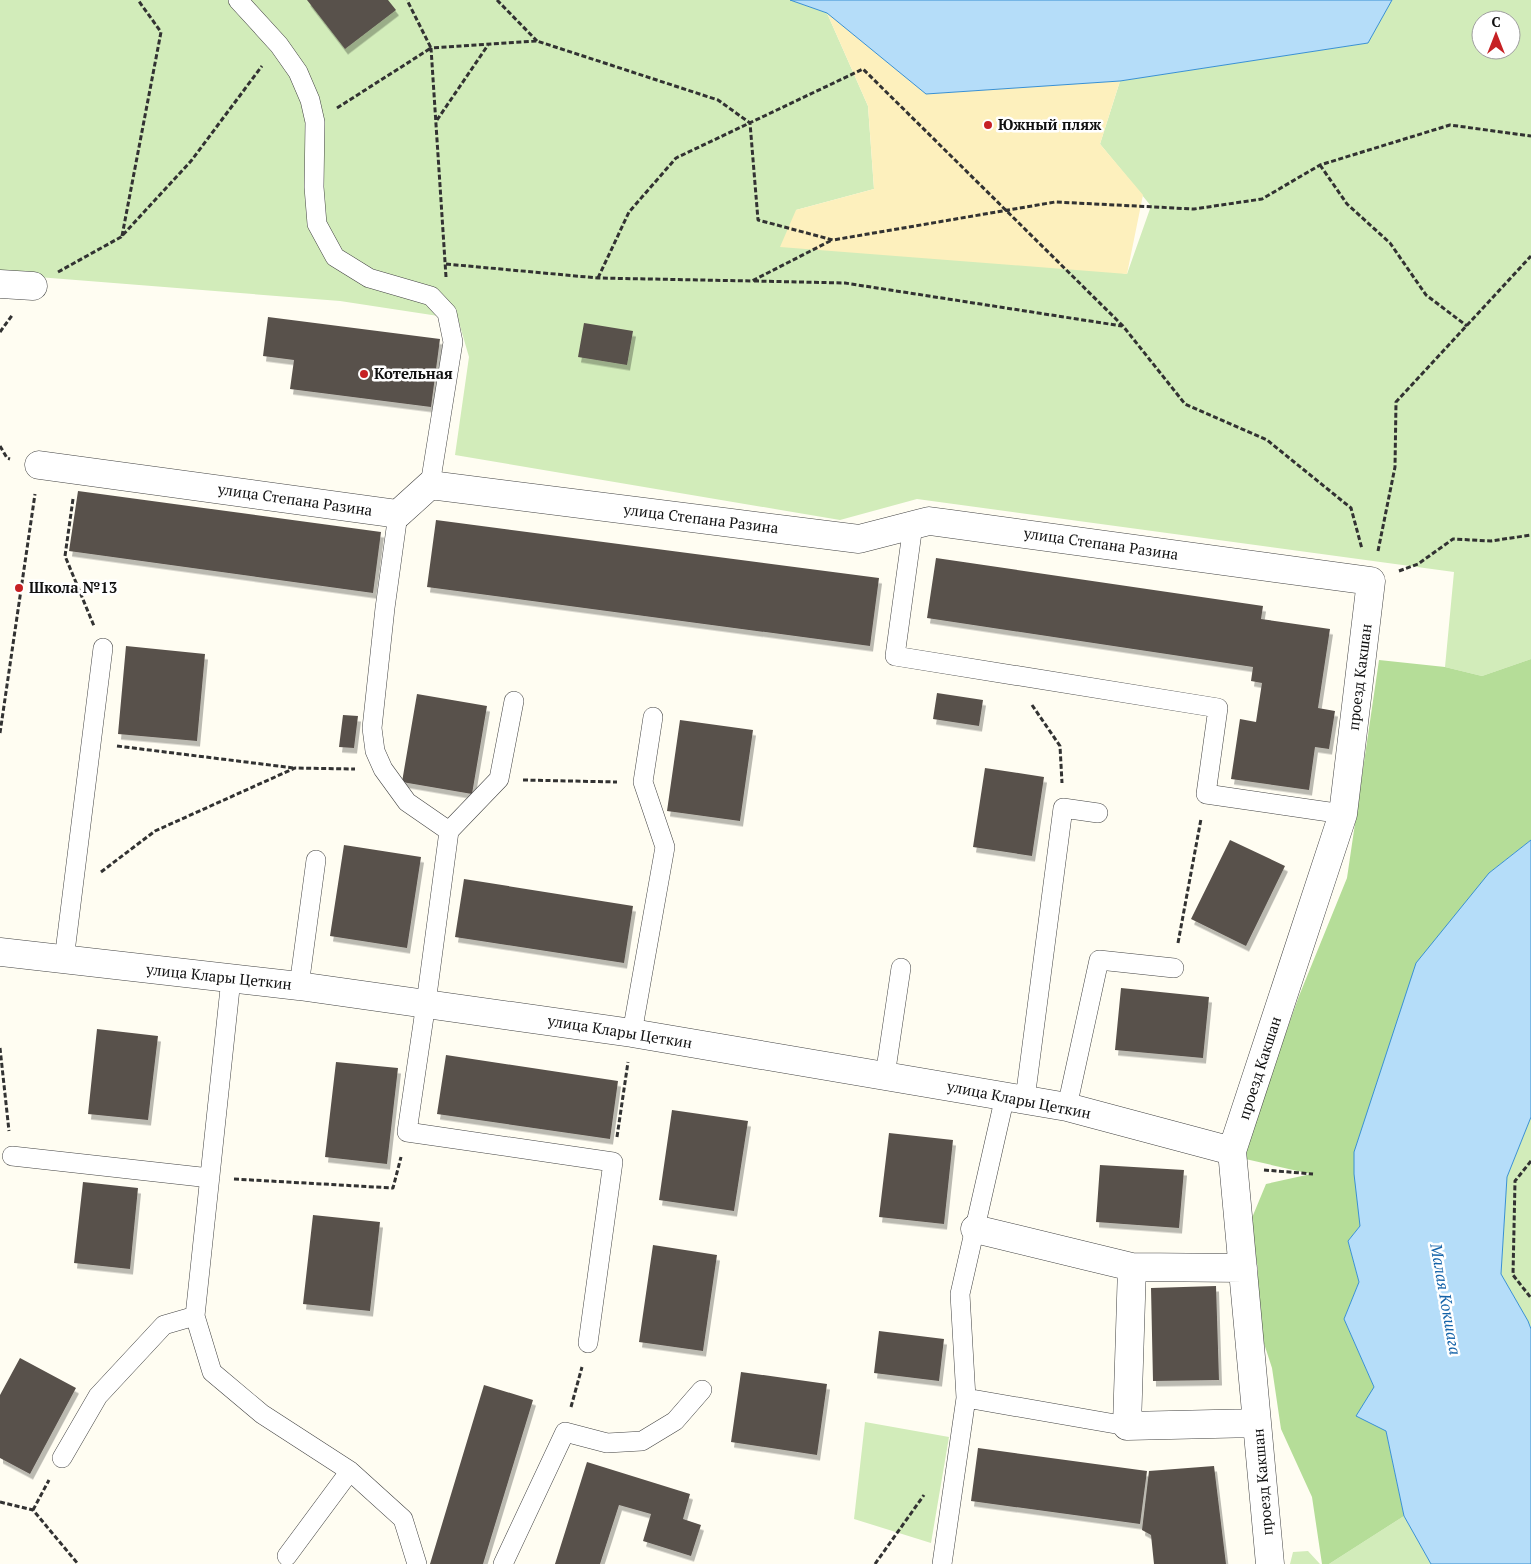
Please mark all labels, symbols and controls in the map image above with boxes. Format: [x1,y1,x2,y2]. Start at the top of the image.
north arrow [1471,10,1521,60]
text: С [1491,12,1501,31]
place label: Южный пляж [998,114,1102,134]
marker: Южный пляж [982,119,994,131]
place label: Котельная [374,363,453,383]
marker: Котельная [358,368,370,380]
street label: улица Степана Разина [216,478,374,520]
street label: улица Степана Разина [622,498,780,537]
street label: улица Степана Разина [1022,522,1180,564]
place label: Школа №13 [29,577,117,597]
marker: Школа №13 [13,582,25,594]
street label: проезд Какшан [1343,622,1375,731]
street label: улица Клары Цеткин [144,958,293,994]
street label: улица Клары Цеткин [545,1010,694,1052]
street label: проезд Какшан [1233,1013,1285,1122]
street label: улица Клары Цеткин [945,1075,1093,1123]
water label: Малая Кокшага [1425,1241,1467,1356]
street label: проезд Какшан [1247,1428,1277,1536]

